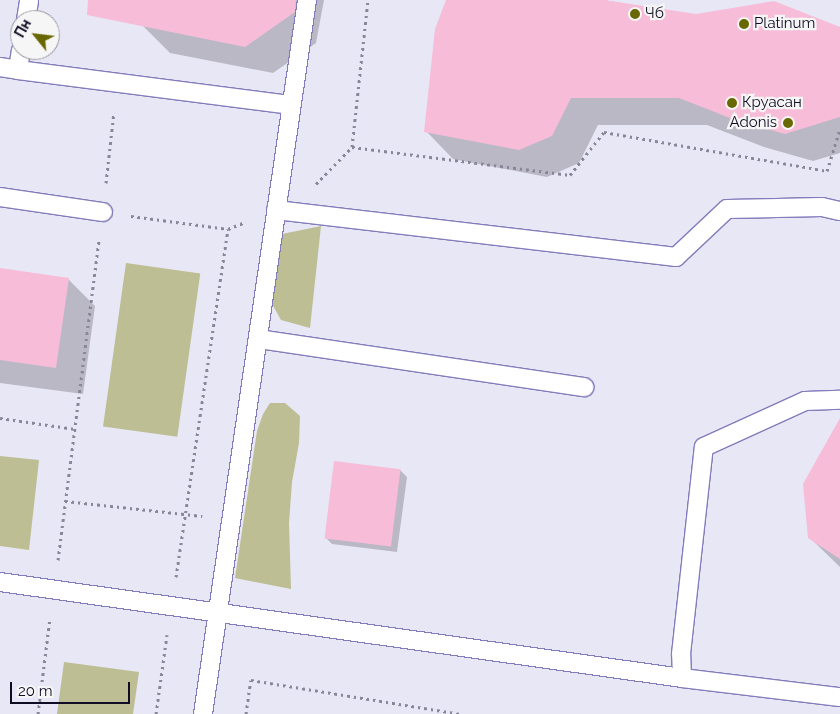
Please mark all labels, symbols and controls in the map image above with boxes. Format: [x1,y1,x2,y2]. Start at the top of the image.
place label: Чб [645,5,664,23]
marker: Чб [629,8,641,20]
north arrow [10,10,60,60]
place label: Platinum [754,15,815,33]
text: Пн [11,16,34,40]
marker: Platinum [738,18,750,30]
place label: Круасан [742,94,802,112]
marker: Круасан [726,97,738,109]
place label: Adonis [730,114,777,132]
marker: Adonis [781,116,795,130]
scale bar [12,672,132,704]
text: 20 m [18,682,53,700]

